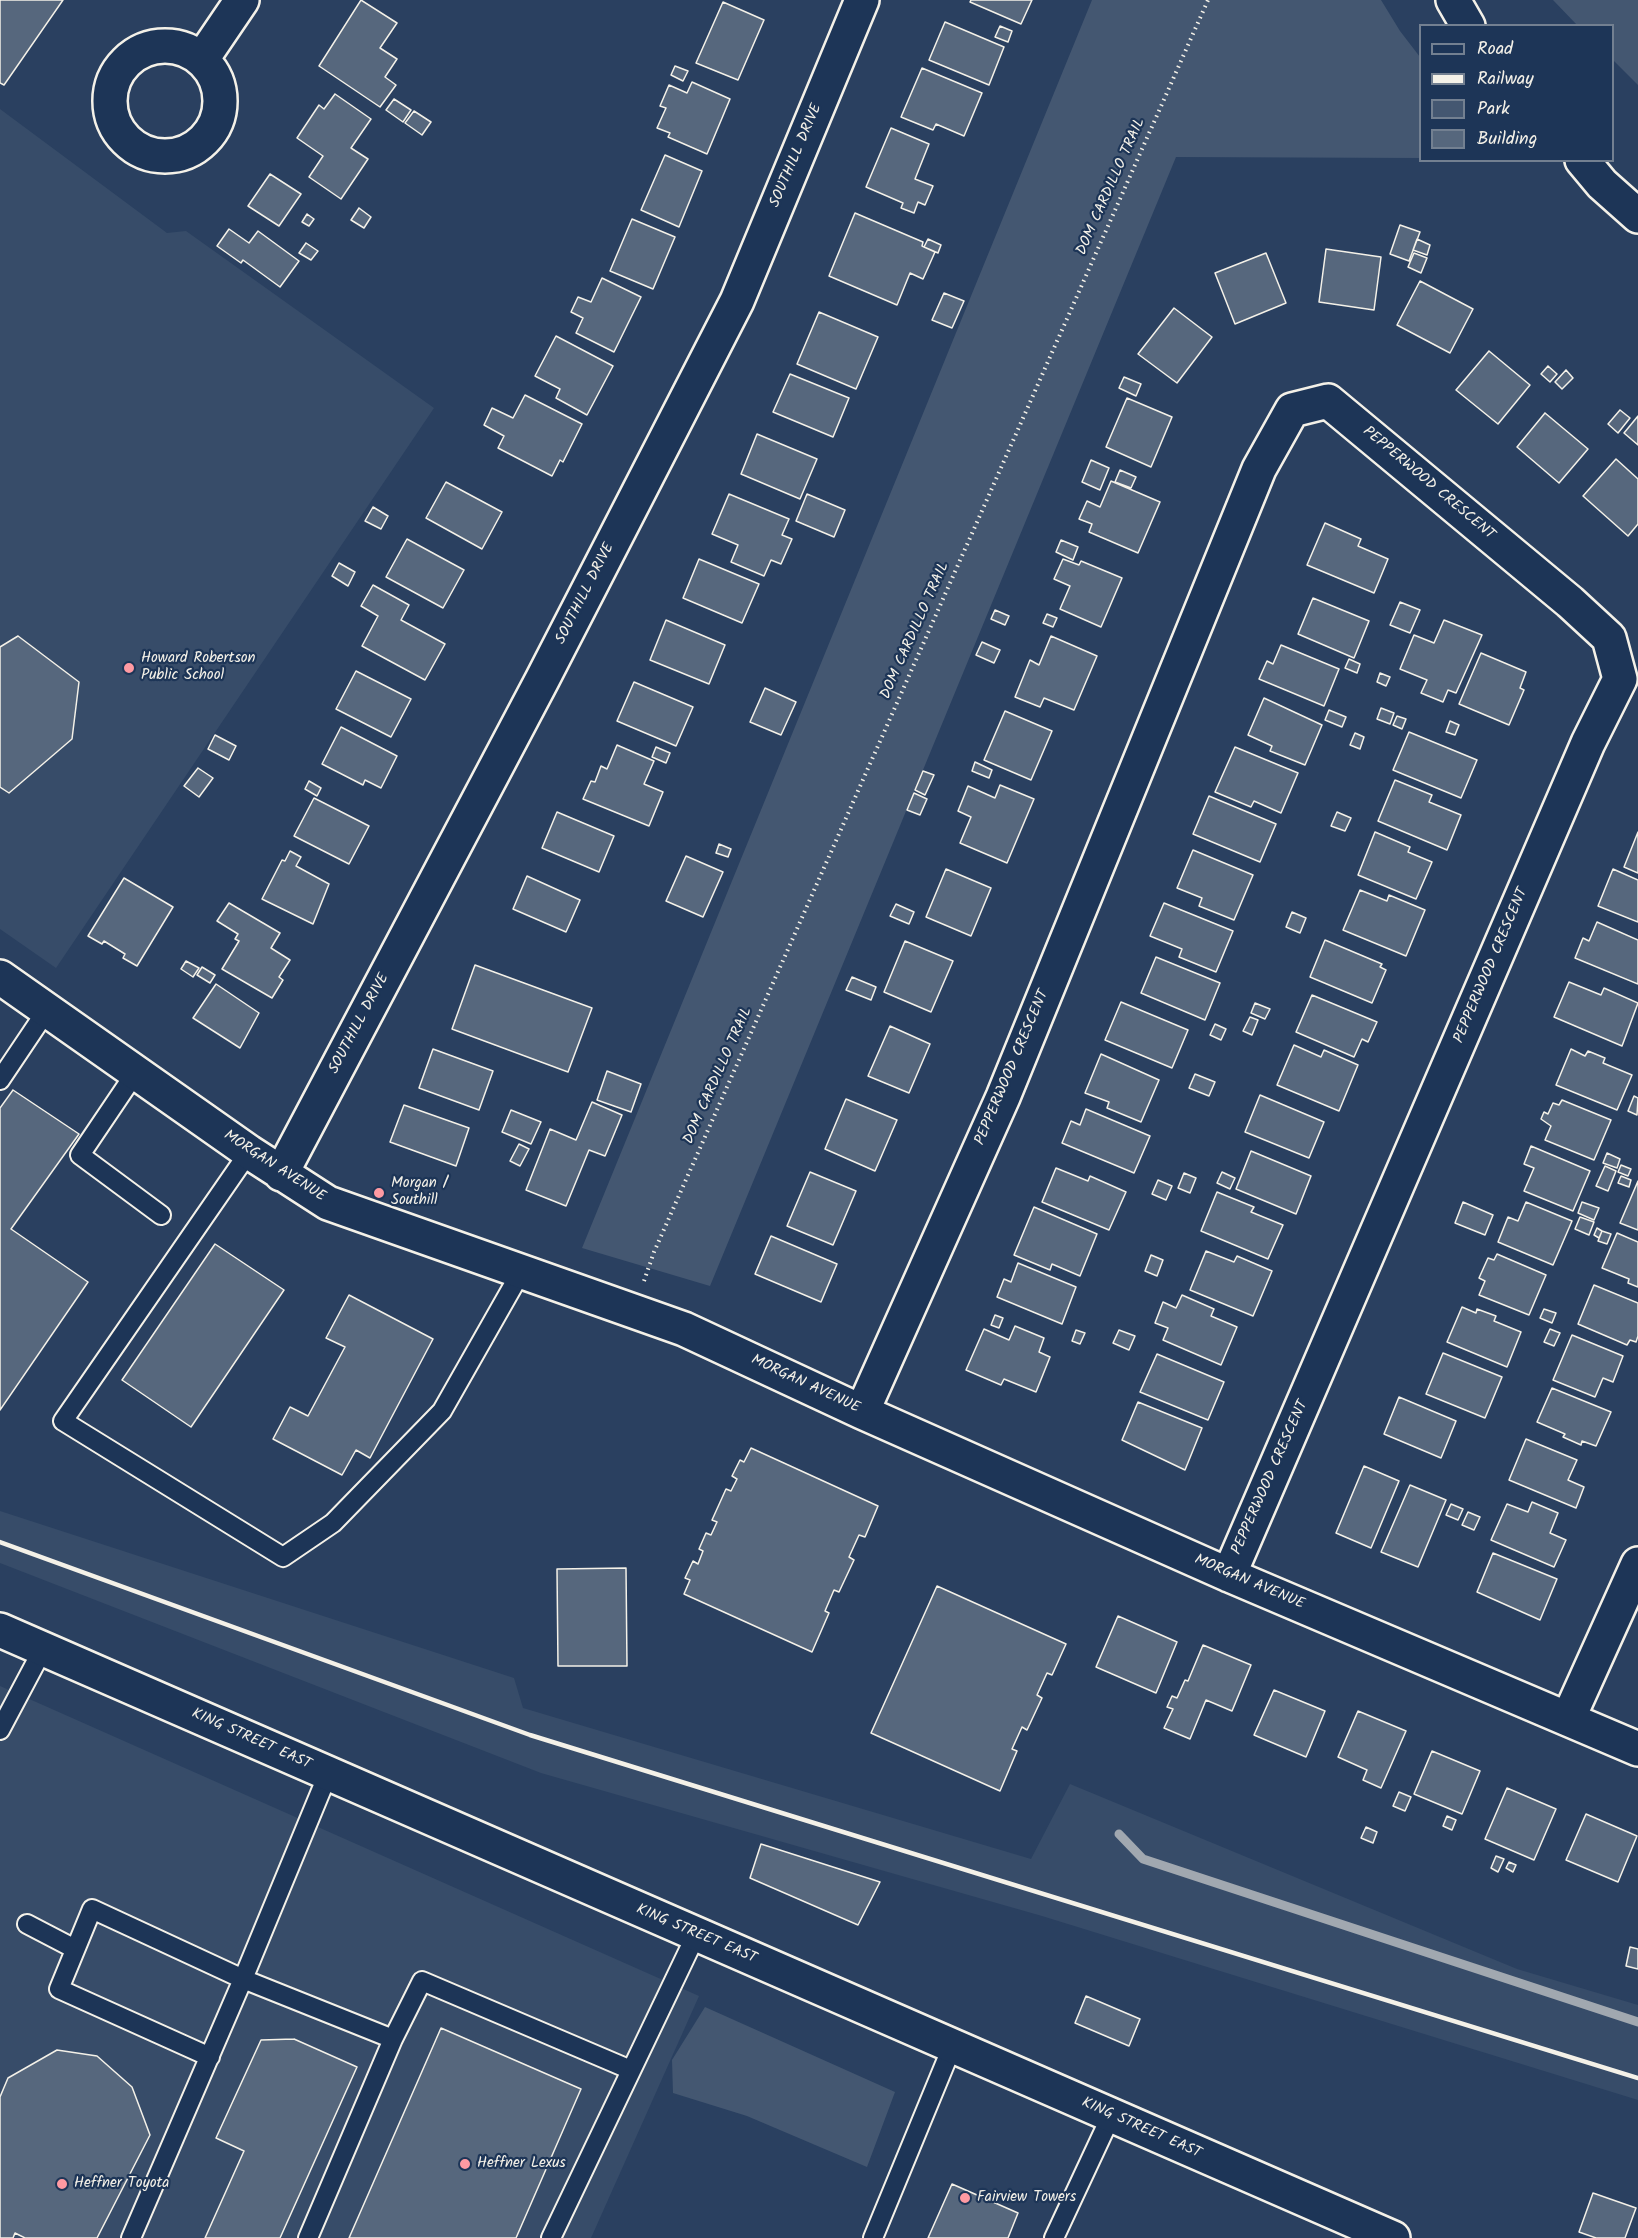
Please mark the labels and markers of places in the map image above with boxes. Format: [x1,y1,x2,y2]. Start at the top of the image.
place label: Howard Robertson Public School [141,650,256,685]
marker: Howard Robertson Public School [122,661,136,675]
place label: Morgan / Southill [391,1175,448,1210]
marker: Morgan / Southill [372,1186,386,1200]
place label: Heffner Lexus [477,2155,566,2173]
marker: Heffner Lexus [458,2157,472,2171]
place label: Heffner Toyota [74,2175,169,2193]
marker: Heffner Toyota [55,2177,69,2191]
place label: Fairview Towers [977,2189,1076,2207]
marker: Fairview Towers [958,2191,972,2205]

